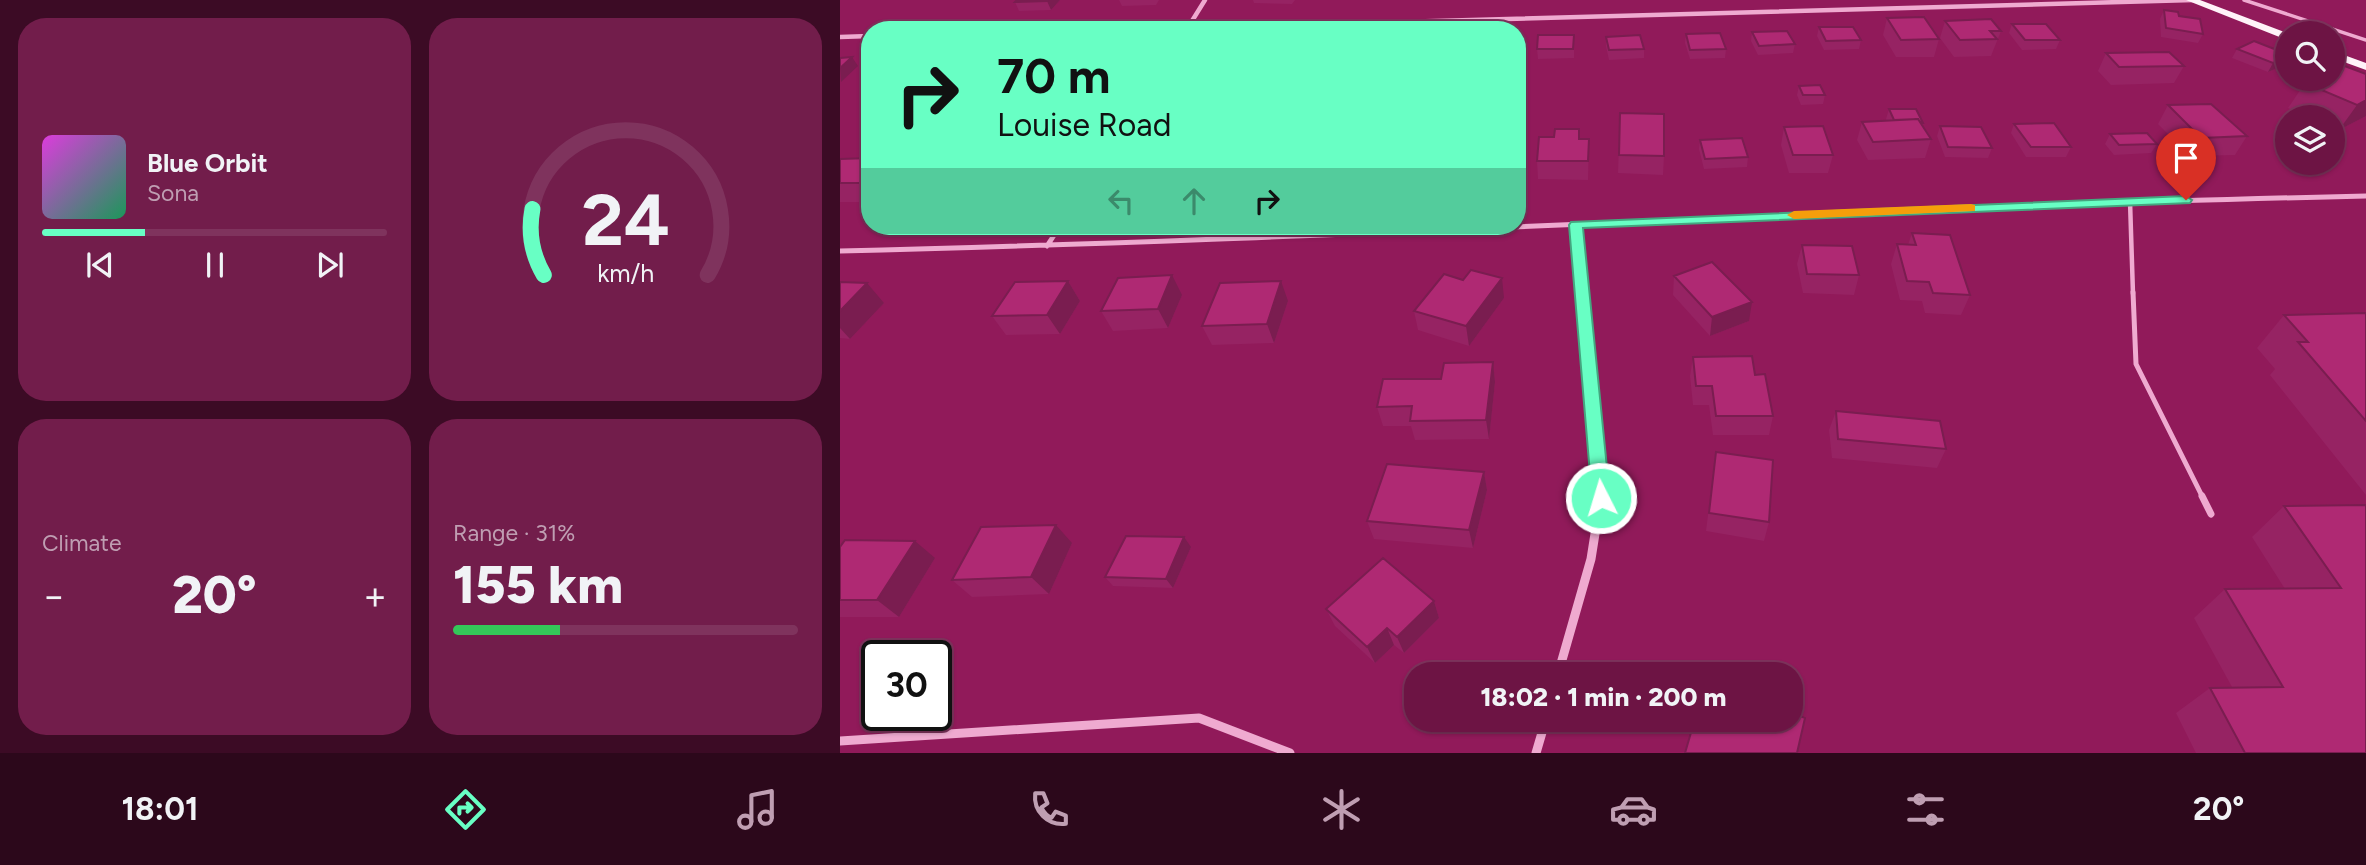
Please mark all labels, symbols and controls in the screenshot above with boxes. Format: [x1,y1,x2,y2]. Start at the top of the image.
map controls [2275,21,2345,175]
button: search [2275,21,2345,91]
text: 70 m [997,46,1110,105]
icon: right [882,49,973,140]
button: layers [2275,105,2345,175]
text: Louise Road [997,106,1171,144]
pin [2156,128,2216,200]
icon: arrive [2167,139,2205,177]
text: Blue Orbit [147,147,268,179]
text: 24 [581,177,670,264]
text: Sona [147,179,199,207]
icon: left [1102,182,1140,220]
icon: ahead [1175,182,1213,220]
icon: right [1248,182,1286,220]
icon: previous [81,246,119,284]
icon: pause [196,246,234,284]
icon: next [311,246,349,284]
text: km/h [597,258,654,288]
position arrow [1564,461,1638,535]
text: Range · 31% [453,519,575,547]
text: Climate [42,529,121,557]
text: 155 km [453,554,623,616]
text: 20° [172,564,257,626]
text: − [42,573,66,619]
text: + [363,573,387,619]
speed limit sign: 30 [861,640,952,731]
text: 18:02 · 1 min · 200 m [1481,681,1726,713]
icon: directions [441,785,490,834]
icon: music [733,785,782,834]
icon: phone [1025,785,1074,834]
icon: climate [1317,785,1366,834]
icon: car [1609,785,1658,834]
icon: filters [1901,785,1950,834]
text: 18:01 [121,790,198,828]
text: 20° [2193,790,2244,828]

